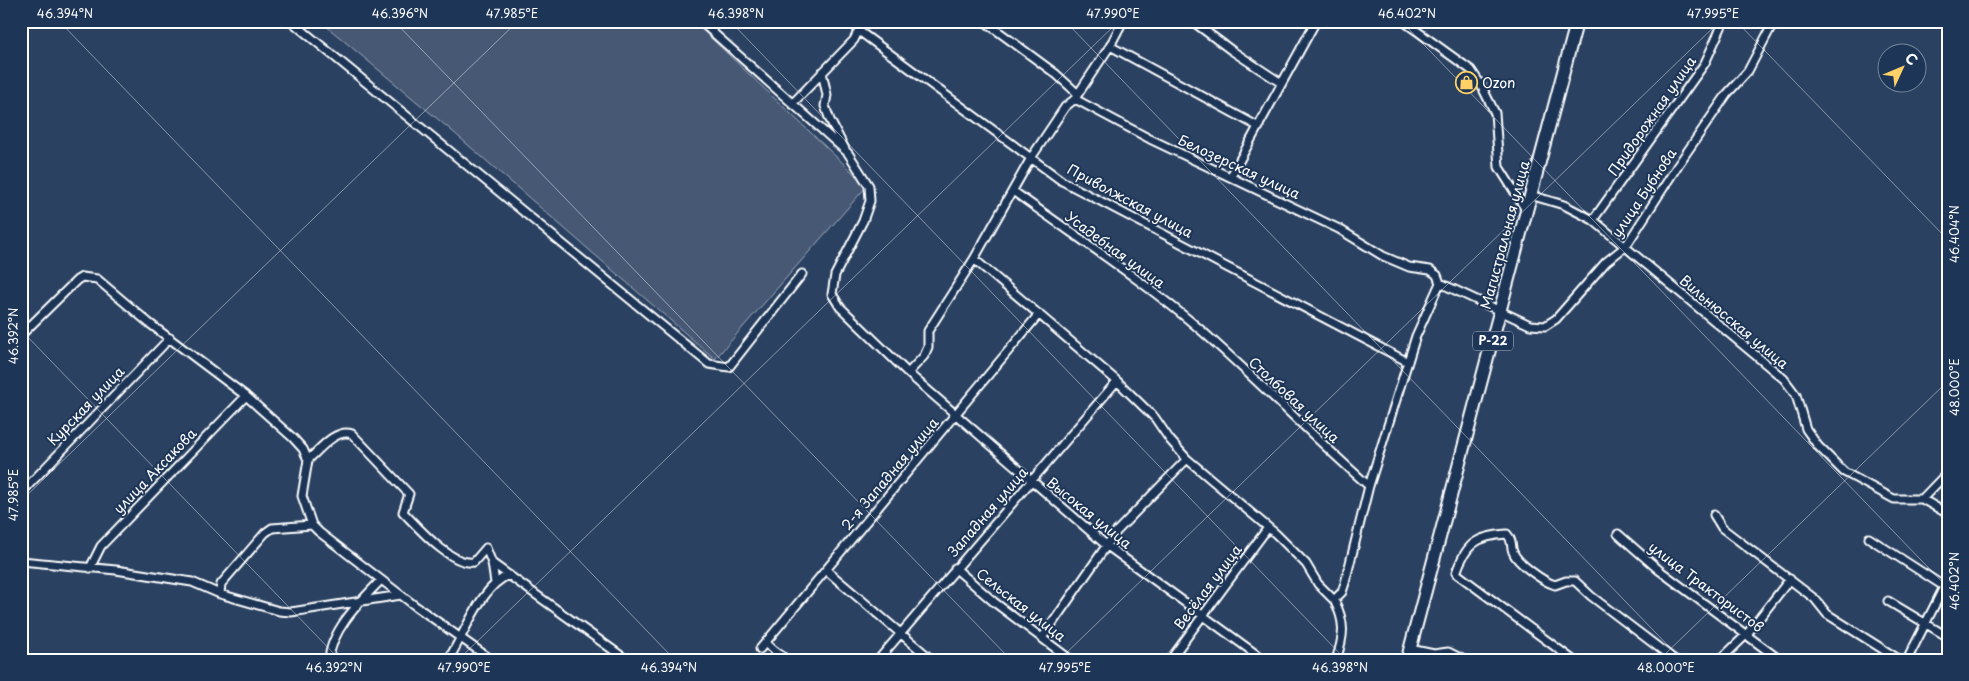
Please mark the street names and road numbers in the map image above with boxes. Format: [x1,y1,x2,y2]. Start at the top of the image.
street label: Придорожная улица [1602,51,1701,180]
street label: Белозерская улица [1175,129,1304,204]
street label: улица Бубнова [1606,144,1681,242]
street label: Приволжская улица [1064,158,1197,243]
street label: Магистральная улица [1475,158,1535,312]
street label: Усадебная улица [1061,206,1170,293]
street label: Вильнюсская улица [1675,270,1794,374]
road number: Р-22 [1473,332,1513,351]
street label: Столбовая улица [1244,352,1345,448]
street label: Курская улица [42,361,129,450]
street label: 2-я Западная улица [836,413,943,535]
street label: улица Аксакова [108,423,201,518]
street label: Западная улица [943,462,1033,561]
street label: Высокая улица [1042,472,1136,554]
street label: улица Трактористов [1644,536,1768,637]
street label: Весёлая улица [1169,540,1247,634]
street label: Сельская улица [972,563,1071,646]

